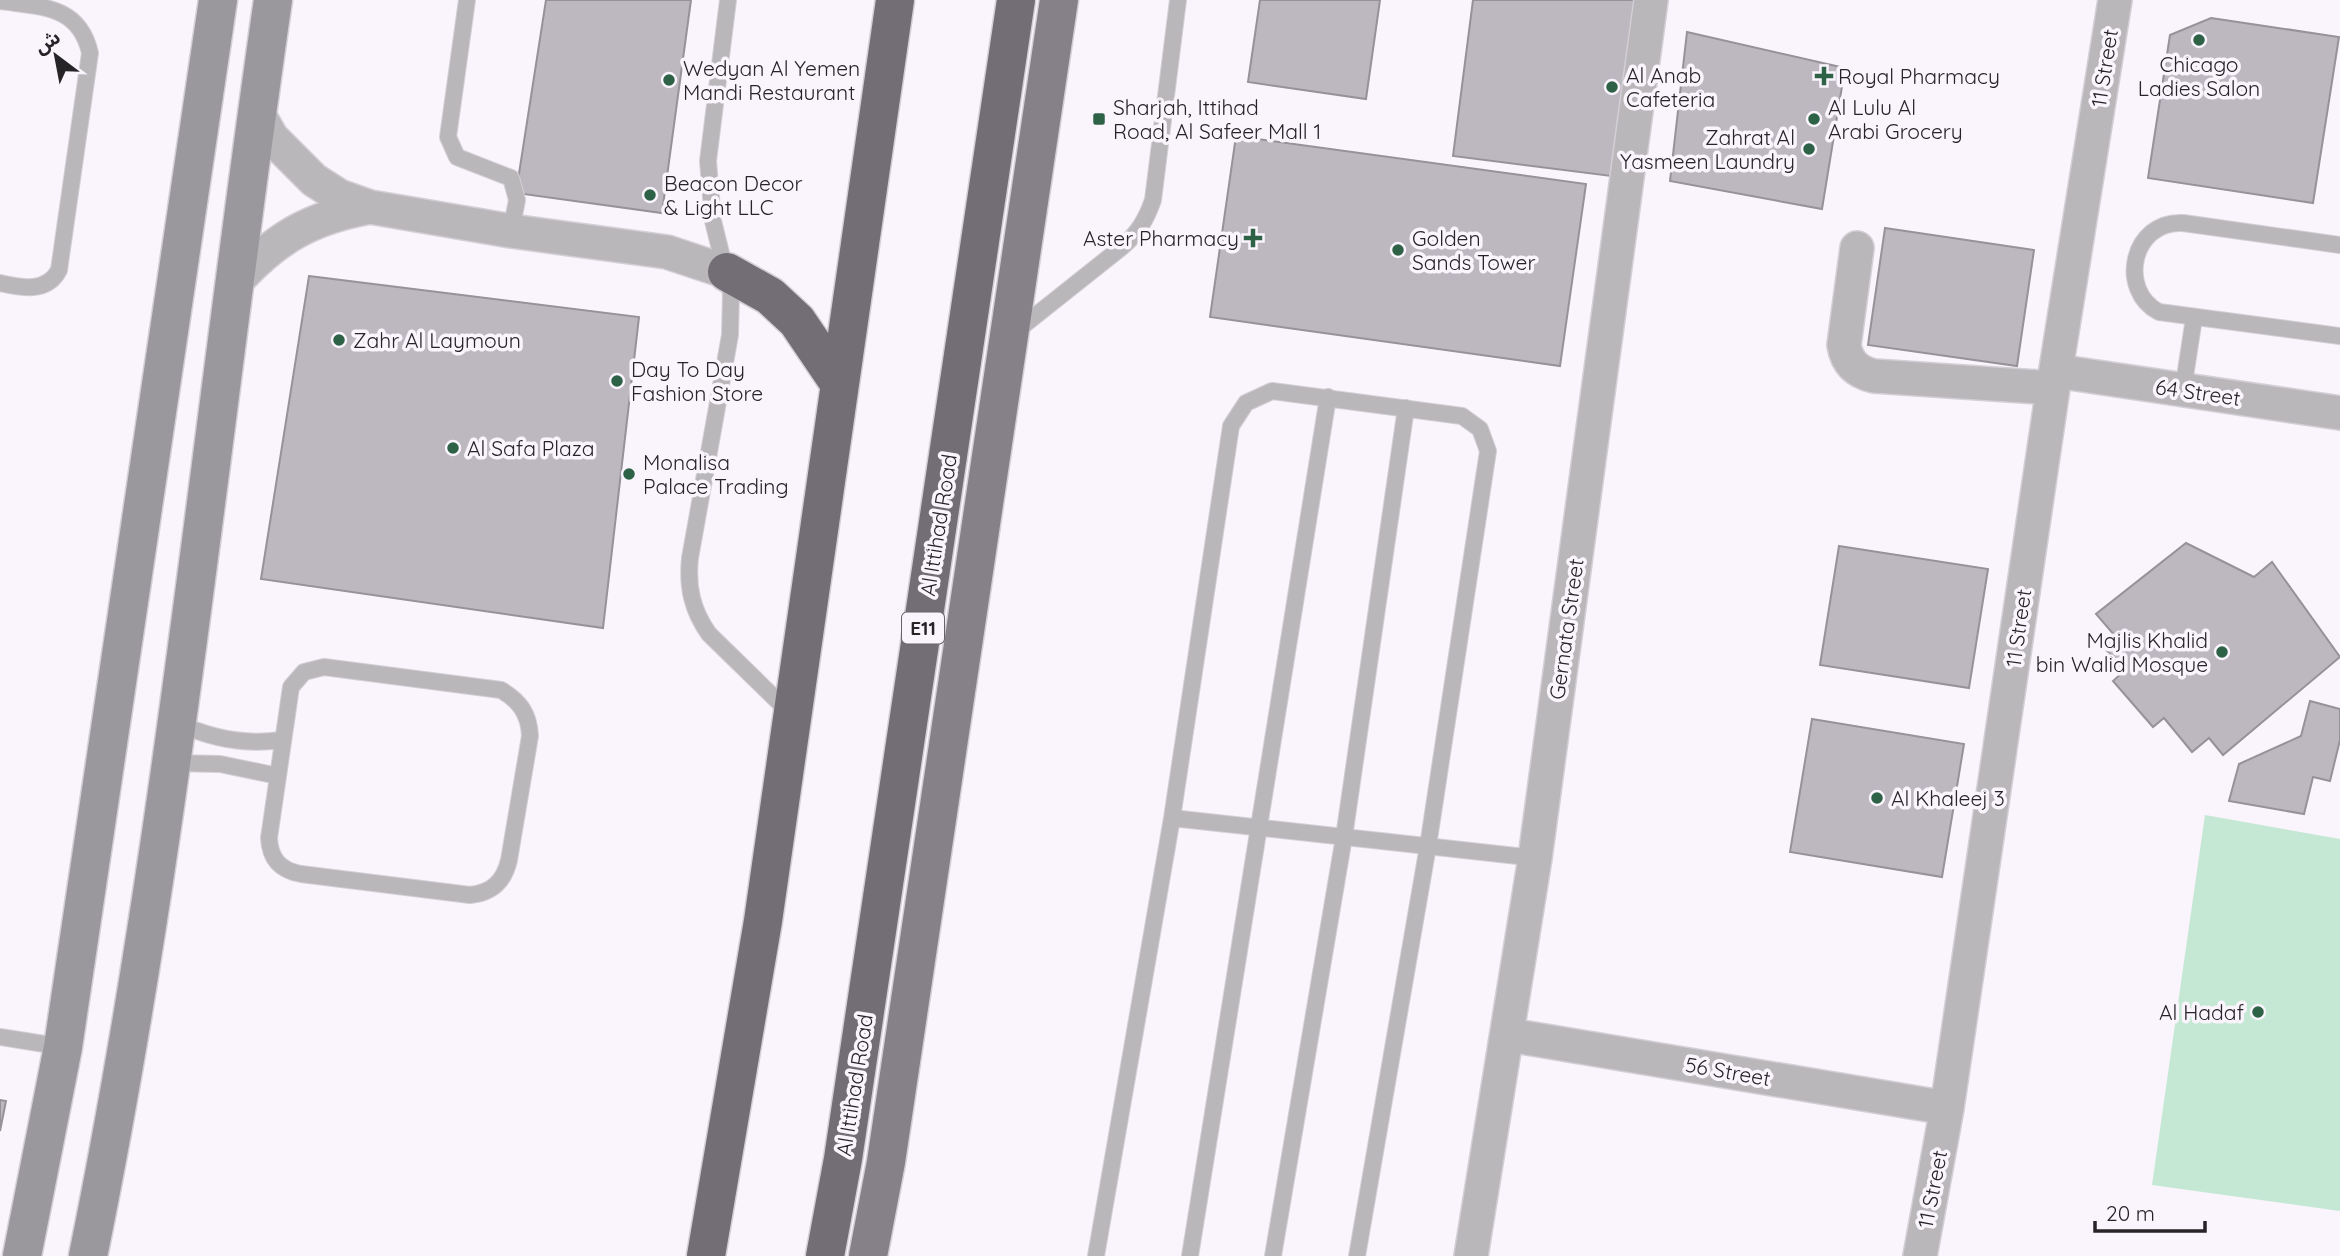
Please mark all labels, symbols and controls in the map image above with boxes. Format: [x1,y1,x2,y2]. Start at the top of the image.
north arrow [21,21,91,91]
text: ش [30,25,64,59]
street label: 11 Street [2085,27,2123,109]
marker: Chicago Ladies Salon [2191,32,2207,48]
place label: Chicago Ladies Salon [2138,51,2260,101]
place label: Wedyan Al Yemen Mandi Restaurant [683,55,860,105]
place label: Al Anab Cafeteria [1626,62,1715,112]
place label: Royal Pharmacy [1838,63,2000,89]
marker: Royal Pharmacy [1816,68,1832,84]
marker: Wedyan Al Yemen Mandi Restaurant [661,72,677,88]
marker: Al Anab Cafeteria [1604,79,1620,95]
place label: Sharjah, Ittihad Road, Al Safeer Mall 1 [1113,94,1321,144]
place label: Al Lulu Al Arabi Grocery [1828,94,1963,144]
marker: Sharjah, Ittihad Road, Al Safeer Mall 1 [1091,111,1107,127]
marker: Al Lulu Al Arabi Grocery [1806,111,1822,127]
place label: Zahrat Al Yasmeen Laundry [1620,124,1795,174]
marker: Zahrat Al Yasmeen Laundry [1801,141,1817,157]
place label: Beacon Decor & Light LLC [664,170,803,220]
marker: Beacon Decor & Light LLC [642,187,658,203]
place label: Aster Pharmacy [1083,225,1239,251]
place label: Golden Sands Tower [1412,225,1536,275]
marker: Aster Pharmacy [1245,230,1261,246]
marker: Golden Sands Tower [1390,242,1406,258]
place label: Zahr Al Laymoun [353,327,521,353]
marker: Zahr Al Laymoun [331,332,347,348]
place label: Day To Day Fashion Store [631,356,763,406]
marker: Day To Day Fashion Store [609,373,625,389]
street label: 64 Street [2154,373,2242,411]
place label: Al Safa Plaza [467,435,595,461]
marker: Al Safa Plaza [445,440,461,456]
place label: Monalisa Palace Trading [643,449,789,499]
street label: Al Ittihad Road [914,452,962,598]
marker: Monalisa Palace Trading [621,466,637,482]
street label: Gernata Street [1543,557,1589,701]
street label: 11 Street [2000,587,2036,669]
road number: E11 [902,612,944,643]
place label: Majlis Khalid bin Walid Mosque [2036,627,2208,677]
marker: Majlis Khalid bin Walid Mosque [2214,644,2230,660]
place label: Al Khaleej 3 [1891,785,2005,811]
marker: Al Khaleej 3 [1869,790,1885,806]
place label: Al Hadaf [2159,999,2244,1025]
marker: Al Hadaf [2250,1004,2266,1020]
street label: Al Ittihad Road [830,1012,878,1158]
street label: 56 Street [1683,1051,1773,1091]
street label: 11 Street [1912,1148,1952,1230]
scale bar [2095,1190,2205,1234]
text: 20 m [2106,1200,2155,1226]

